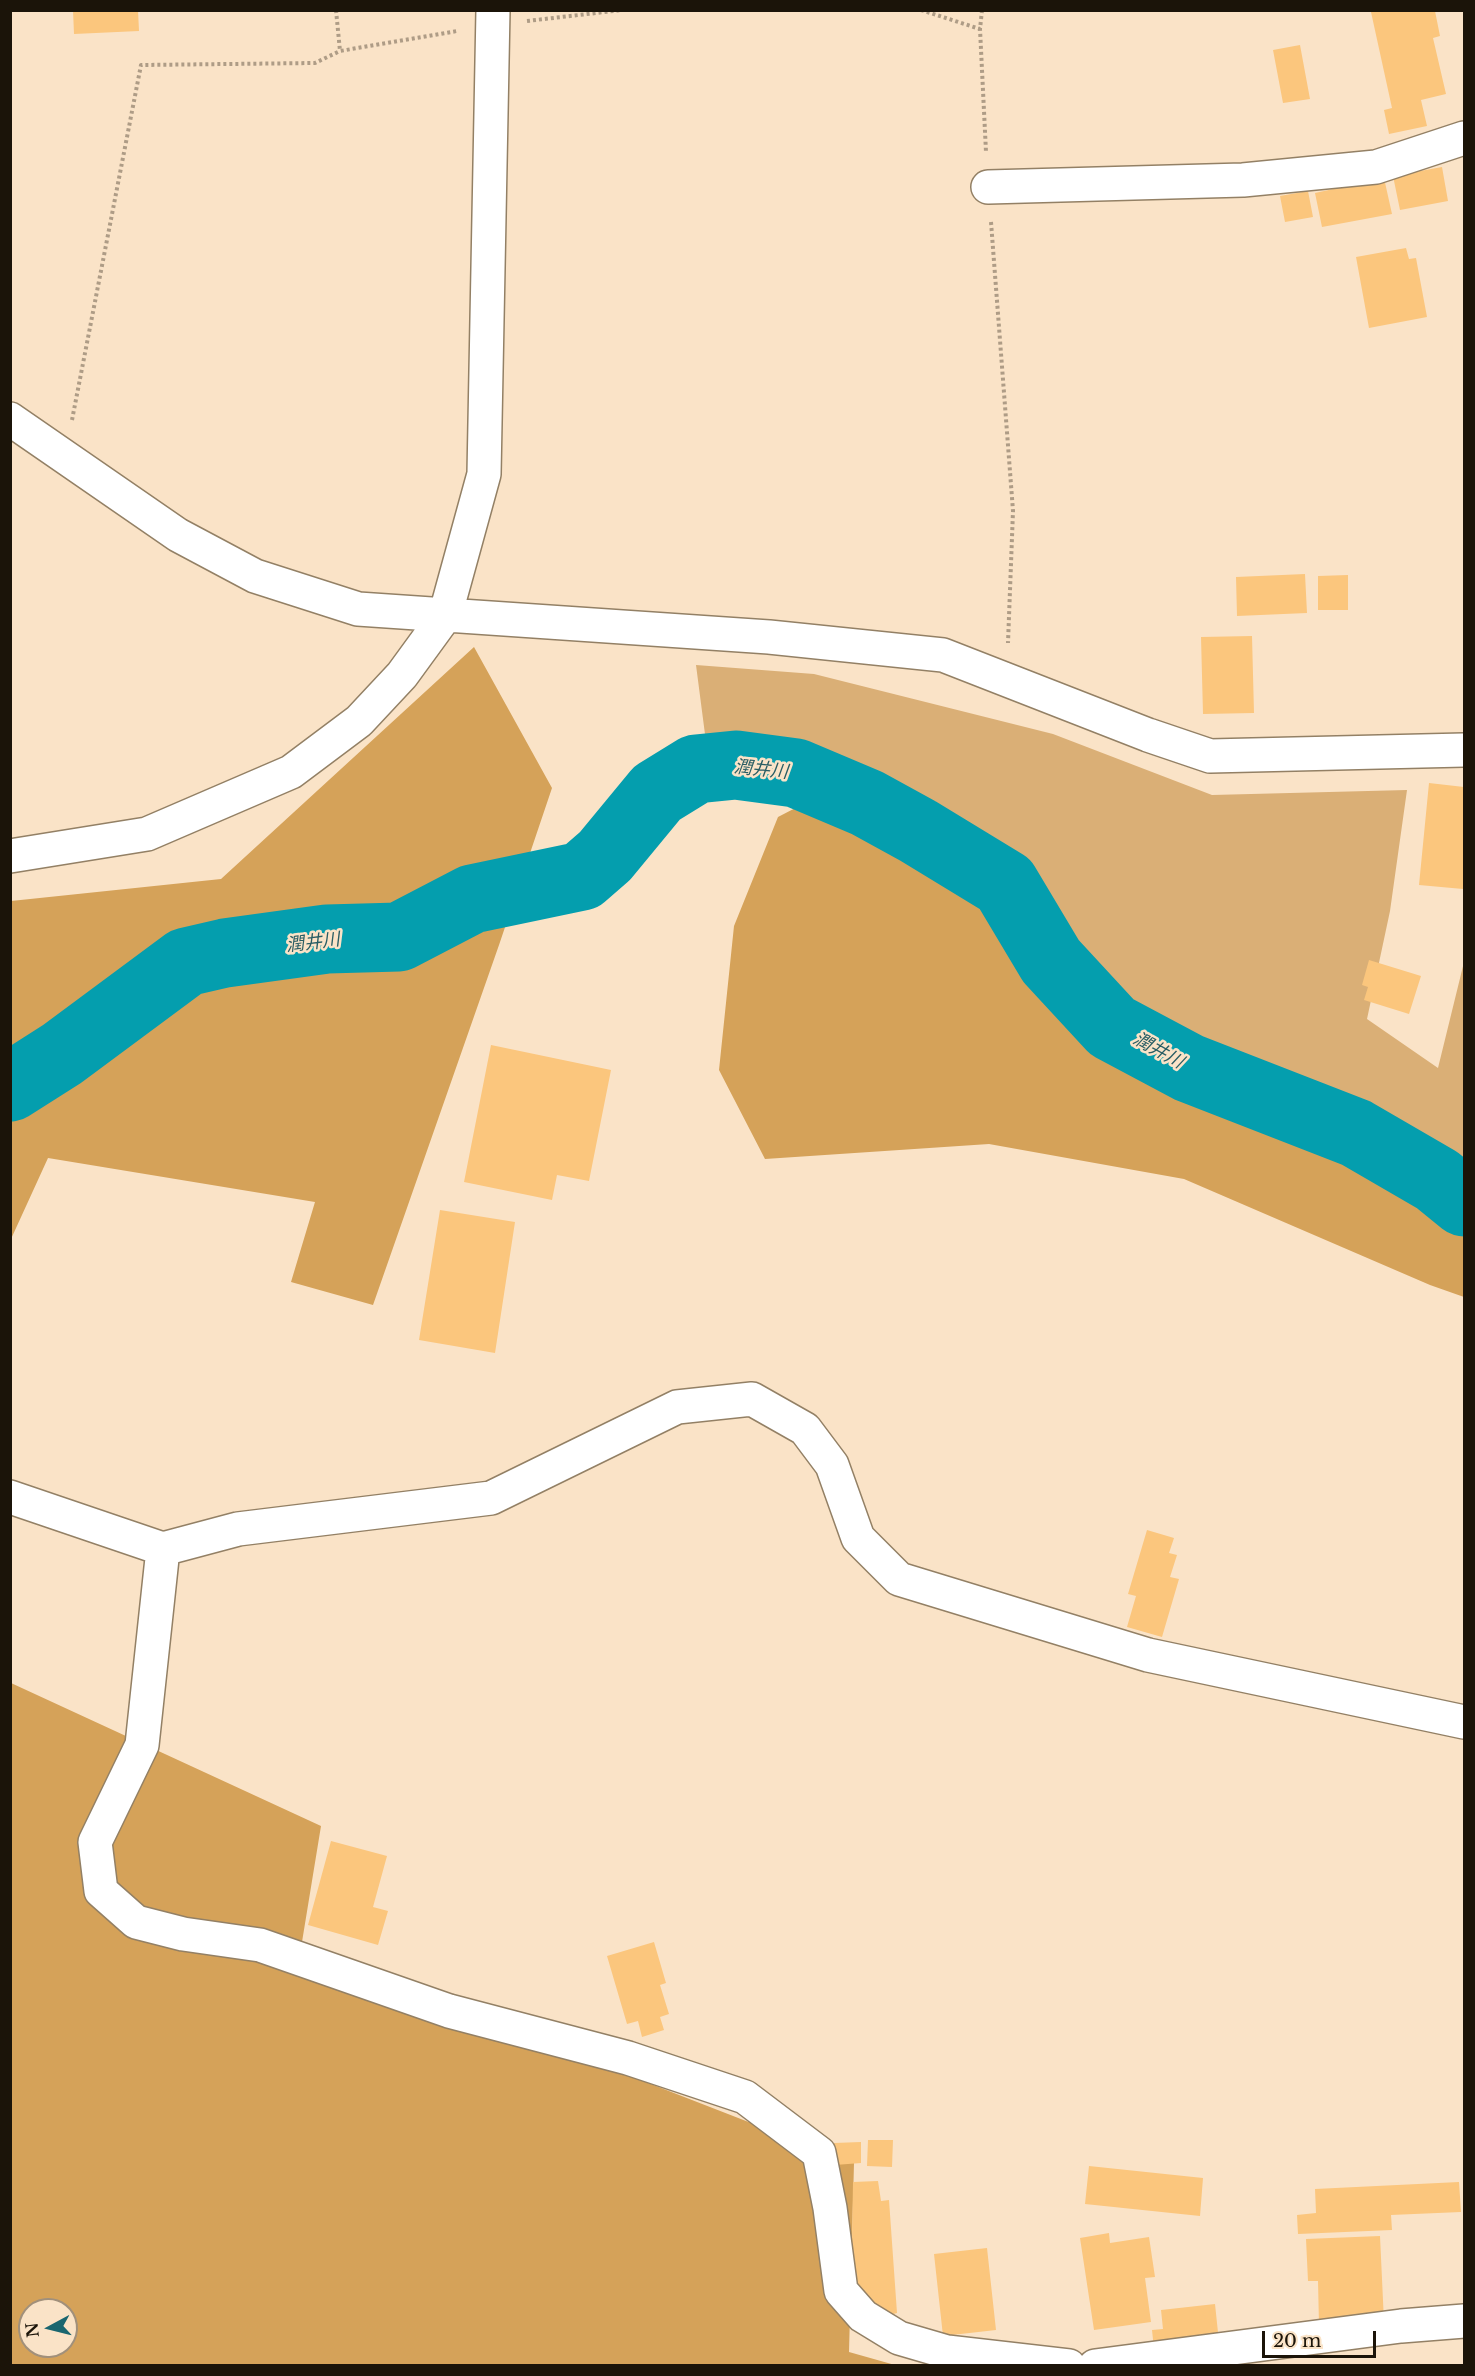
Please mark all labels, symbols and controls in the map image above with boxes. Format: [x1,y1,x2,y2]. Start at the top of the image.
water label: 潤井川 [733,756,789,784]
water label: 潤井川 [285,929,341,957]
water label: 潤井川 [1129,1028,1187,1074]
north arrow [18,2298,78,2358]
scale bar [1265,2319,1379,2357]
text: N [21,2321,43,2339]
text: 20 m [1273,2330,1321,2352]

